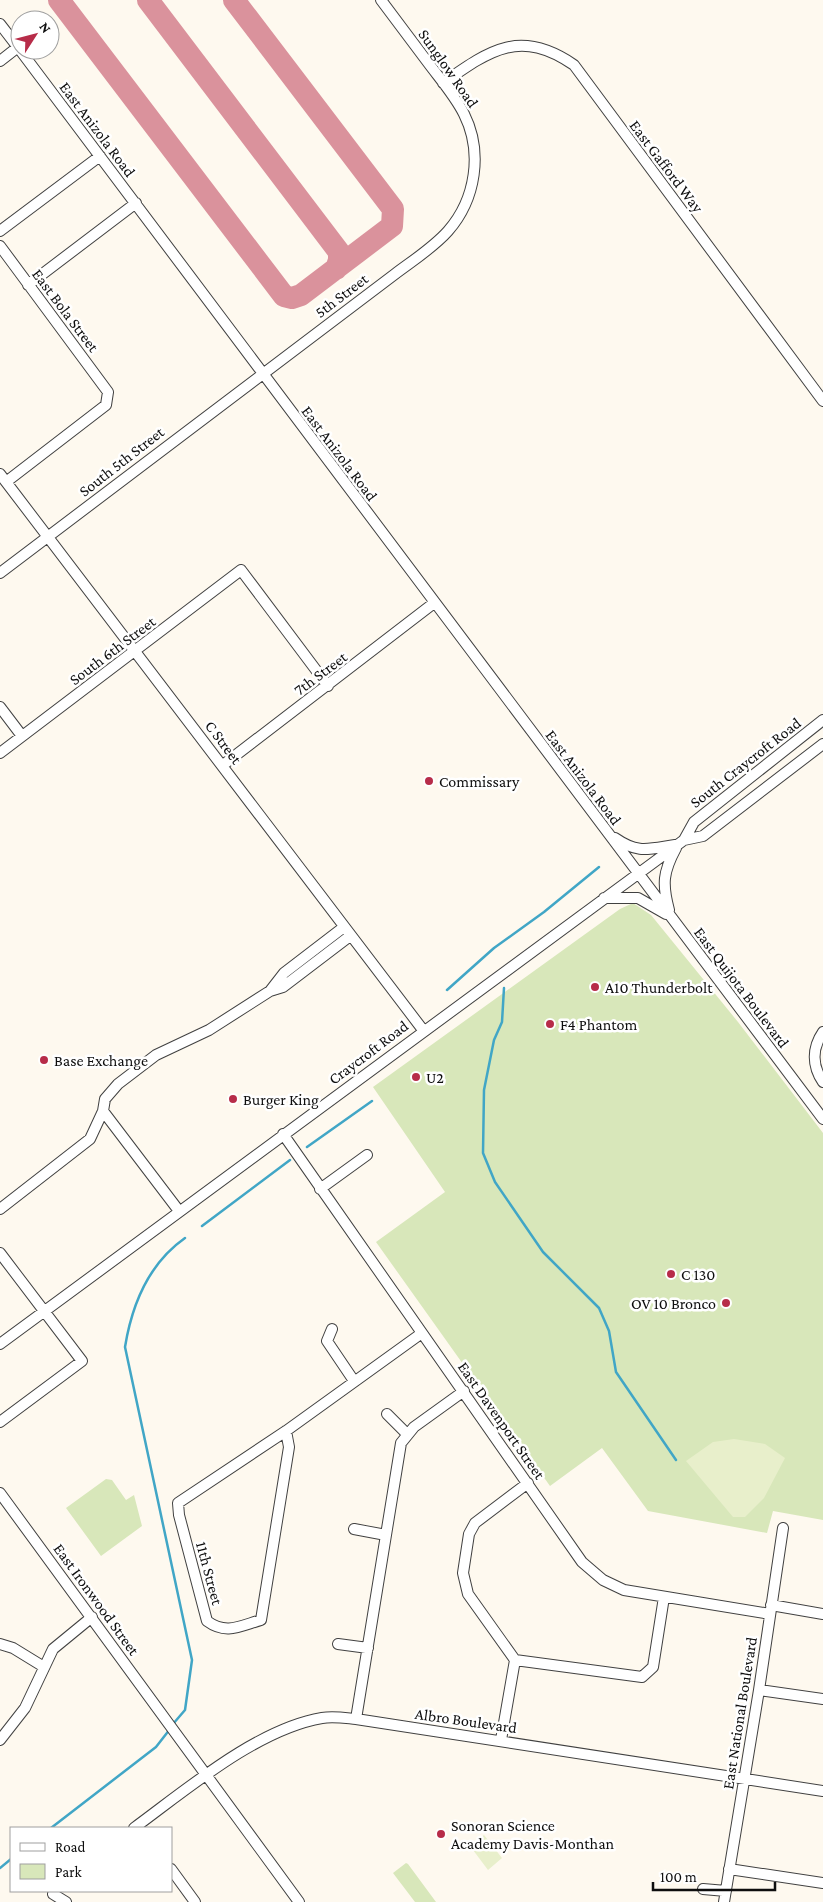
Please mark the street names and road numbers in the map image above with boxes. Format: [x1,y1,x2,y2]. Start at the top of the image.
street label: Sunglow Road [415,26,482,112]
street label: East Anizola Road [56,79,139,181]
street label: East Gafford Way [626,117,707,217]
street label: East Bola Street [29,265,103,356]
street label: 5th Street [311,270,372,321]
street label: East Anizola Road [298,403,381,505]
street label: South 5th Street [76,423,168,500]
street label: South 6th Street [66,612,159,688]
street label: 7th Street [291,648,351,699]
street label: South Craycroft Road [687,714,805,812]
street label: C Street [202,717,246,768]
street label: East Anizola Road [542,727,625,829]
street label: East Quijota Boulevard [690,924,793,1052]
street label: Craycroft Road [325,1017,412,1089]
street label: East Davenport Street [454,1358,549,1483]
street label: East Ironwood Street [50,1540,143,1659]
street label: 11th Street [193,1540,226,1607]
street label: East National Boulevard [719,1635,760,1790]
street label: Albro Boulevard [414,1705,518,1736]

